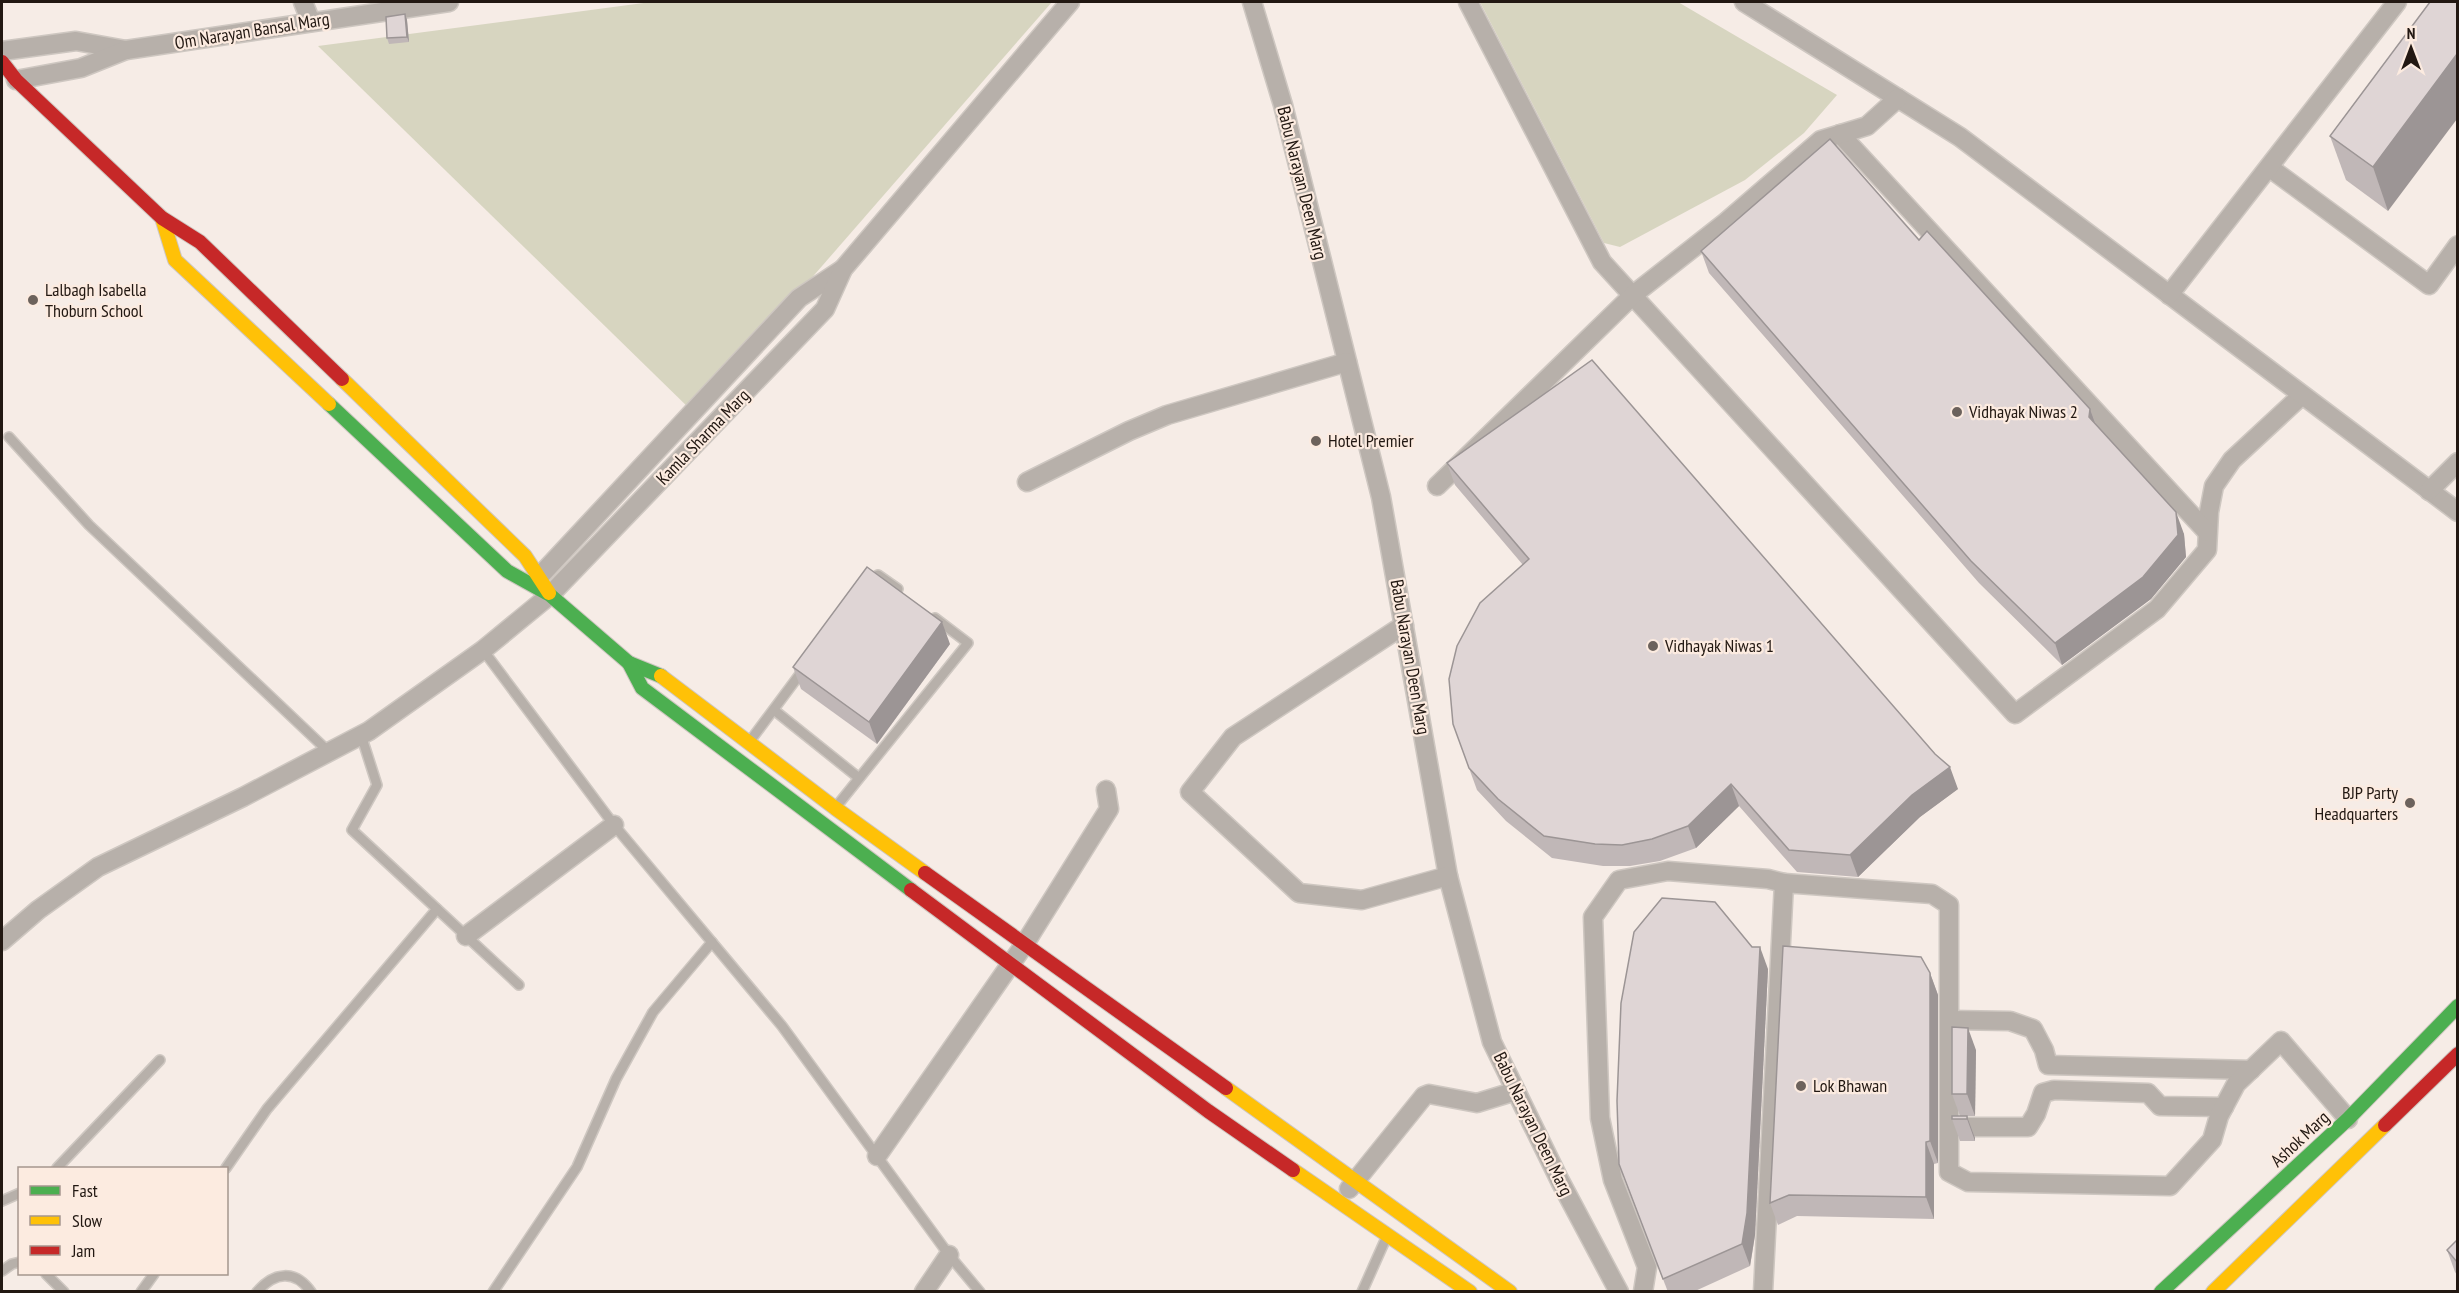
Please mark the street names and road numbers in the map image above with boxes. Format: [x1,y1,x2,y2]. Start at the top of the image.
street label: Om Narayan Bansal Marg [173,7,331,54]
street label: Babu Narayan Deen Marg [1272,104,1333,262]
street label: Kamla Sharma Marg [651,384,754,489]
street label: Babu Narayan Deen Marg [1386,578,1435,736]
street label: Babu Narayan Deen Marg [1489,1048,1578,1199]
street label: Ashok Marg [2265,1106,2334,1172]

